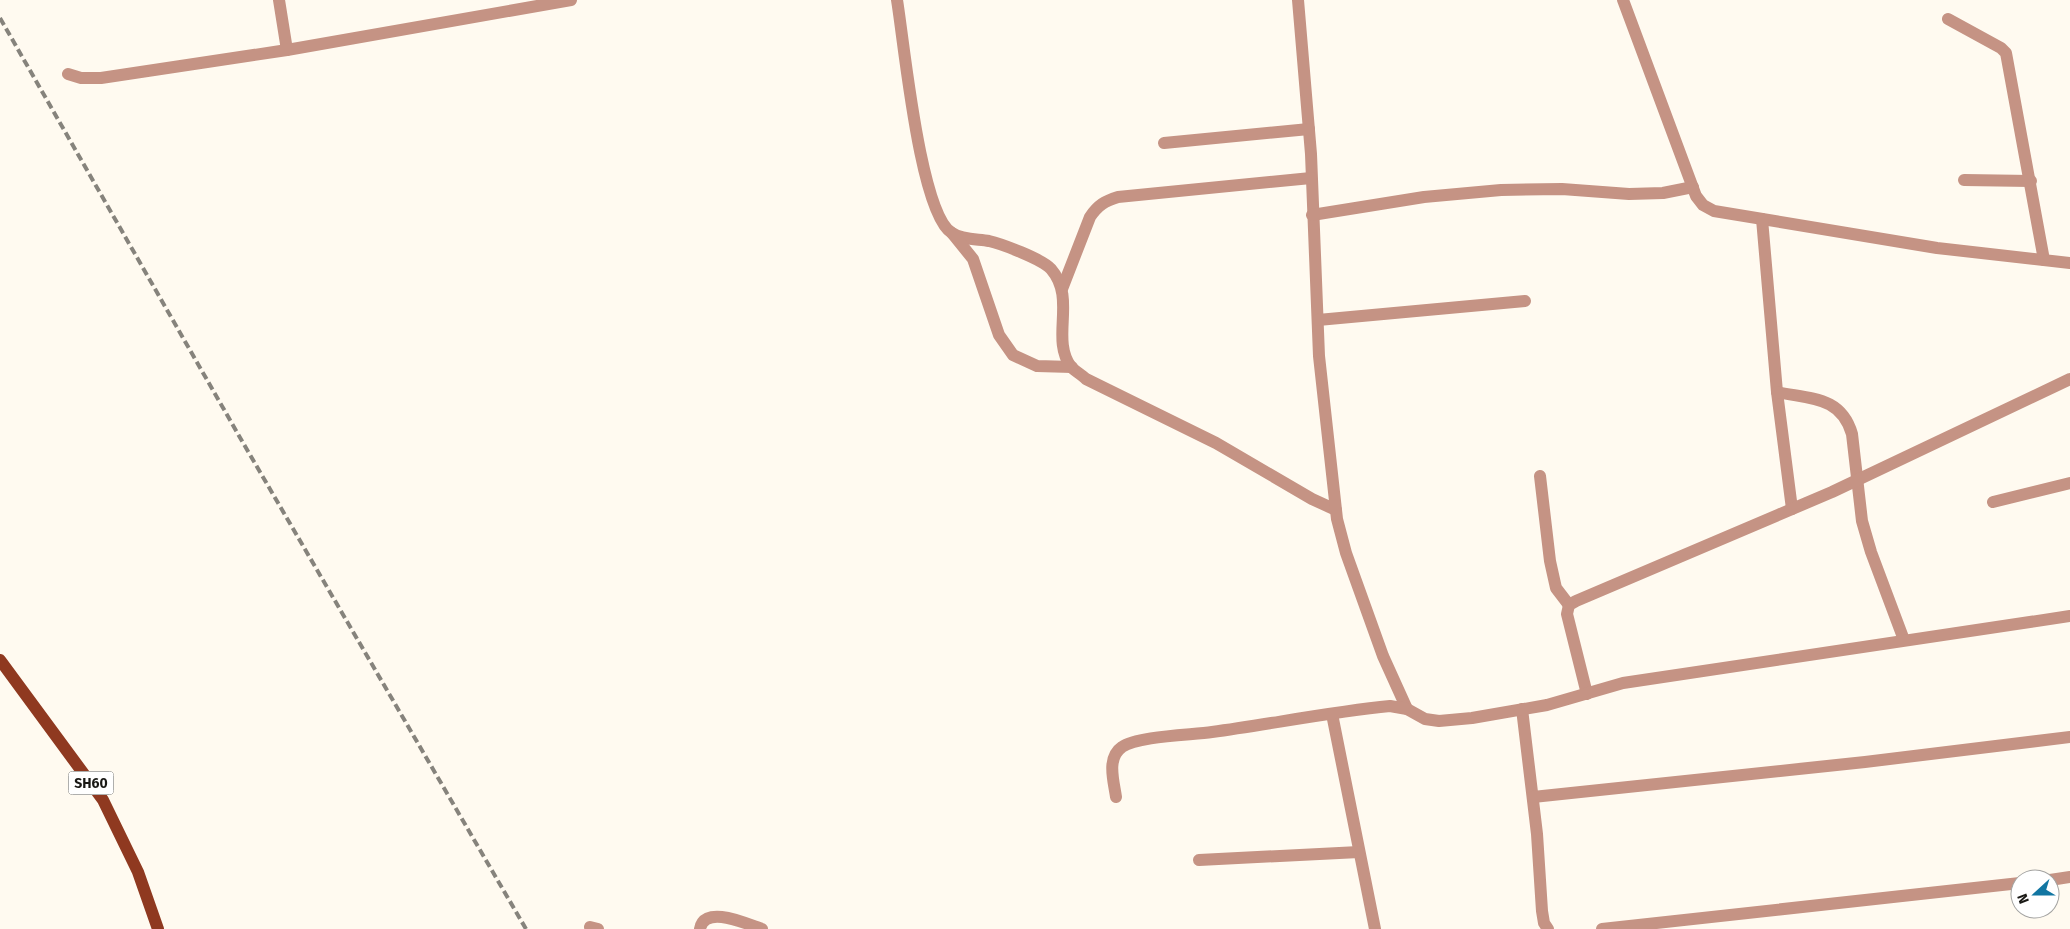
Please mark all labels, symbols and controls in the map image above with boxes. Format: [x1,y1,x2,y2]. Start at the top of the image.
road number: SH60 [68,771,114,794]
north arrow [2010,869,2060,919]
text: N [2014,891,2033,906]

